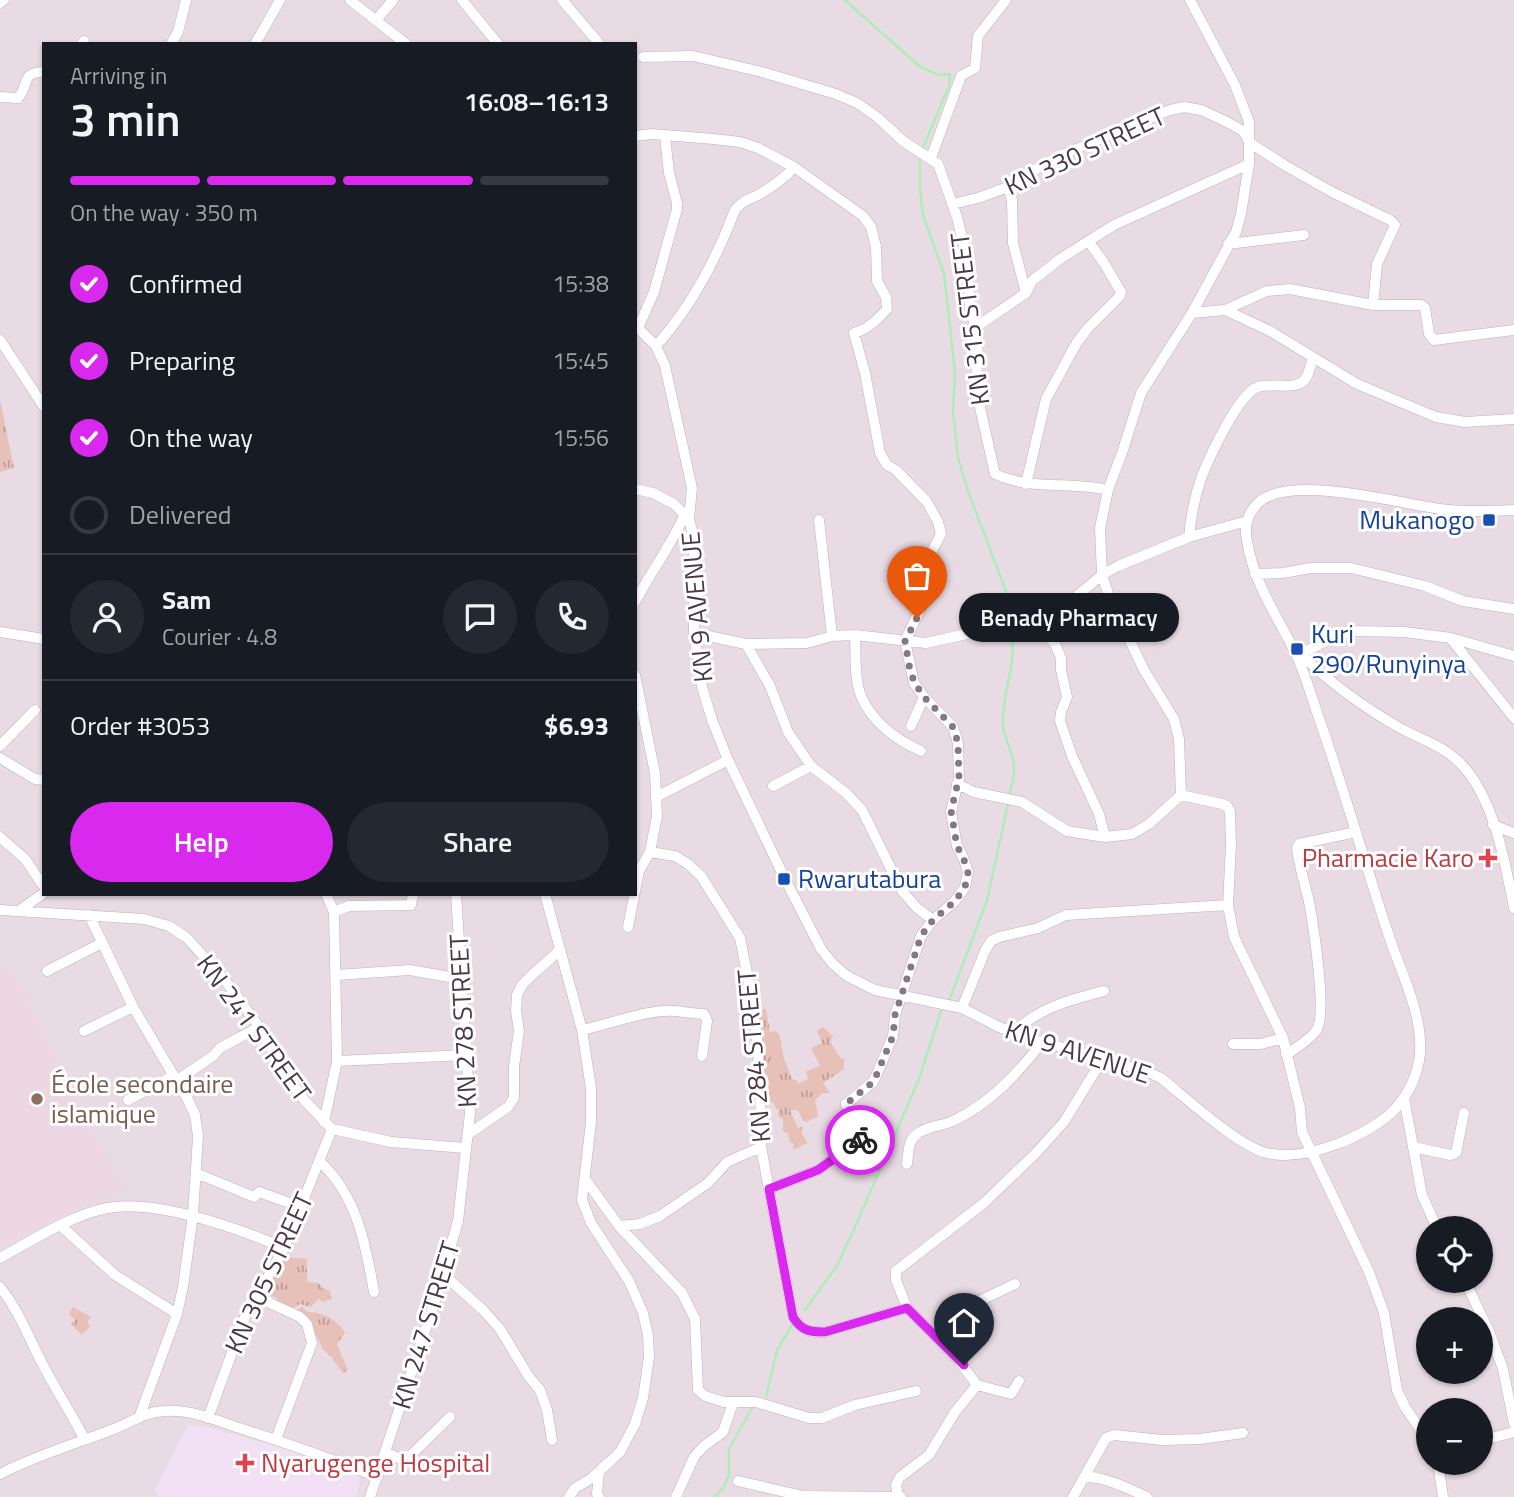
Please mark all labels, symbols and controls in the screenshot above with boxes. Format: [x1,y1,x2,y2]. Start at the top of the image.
text: Arriving in [70,58,167,93]
text: 16:08–16:13 [464,82,609,121]
text: 3 min [70,84,181,154]
street label: KN 330 STREET [998,96,1172,205]
text: On the way · 350 m [70,195,258,230]
street label: KN 315 STREET [940,230,999,408]
text: Confirmed [129,264,243,303]
icon: check [70,265,108,303]
text: 15:38 [552,266,609,301]
text: Preparing [129,341,235,380]
icon: check [70,342,108,380]
text: 15:45 [552,343,609,378]
text: On the way [129,418,253,457]
icon: check [70,419,108,457]
text: 15:56 [552,420,609,455]
text: Delivered [129,495,232,534]
place label: Mukanogo [1359,500,1475,539]
marker: Mukanogo [1481,512,1497,528]
street label: KN 9 AVENUE [670,530,723,684]
pin [887,546,947,618]
icon: bag [898,557,936,595]
button: person [70,580,144,654]
text: Sam [162,580,211,619]
button: chat [443,580,517,654]
button: phone [535,580,609,654]
callout: Benady Pharmacy [959,594,1180,642]
text: Benady Pharmacy [980,600,1158,635]
place label: Kuri 290/Runyinya [1311,614,1466,683]
text: Courier · 4.8 [162,619,277,654]
marker: Kuri 290/Runyinya [1289,641,1305,657]
text: Order #3053 [70,706,210,745]
text: $6.93 [544,706,609,745]
button: Help [70,802,333,882]
button: Share [347,802,609,882]
place label: Pharmacie Karo [1302,838,1474,877]
marker: Pharmacie Karo [1480,850,1496,866]
place label: Rwarutabura [798,859,941,898]
marker: Rwarutabura [776,871,792,887]
street label: KN 278 STREET [438,933,487,1109]
street label: KN 241 STREET [188,946,321,1110]
street label: KN 284 STREET [726,968,780,1144]
street label: KN 9 AVENUE [1000,1010,1156,1093]
place label: École secondaire islamique [51,1064,233,1133]
marker: École secondaire islamique [29,1091,45,1107]
courier [825,1105,895,1175]
icon: bike [841,1121,879,1159]
street label: KN 305 STREET [214,1186,323,1360]
map controls [1416,1216,1493,1475]
button: locate [1416,1216,1493,1293]
street label: KN 247 STREET [381,1236,470,1414]
pin [934,1293,994,1365]
icon: home [945,1304,983,1342]
button: + [1416,1307,1493,1384]
button: − [1416,1398,1493,1475]
place label: Nyarugenge Hospital [261,1443,490,1482]
marker: Nyarugenge Hospital [235,1453,255,1473]

